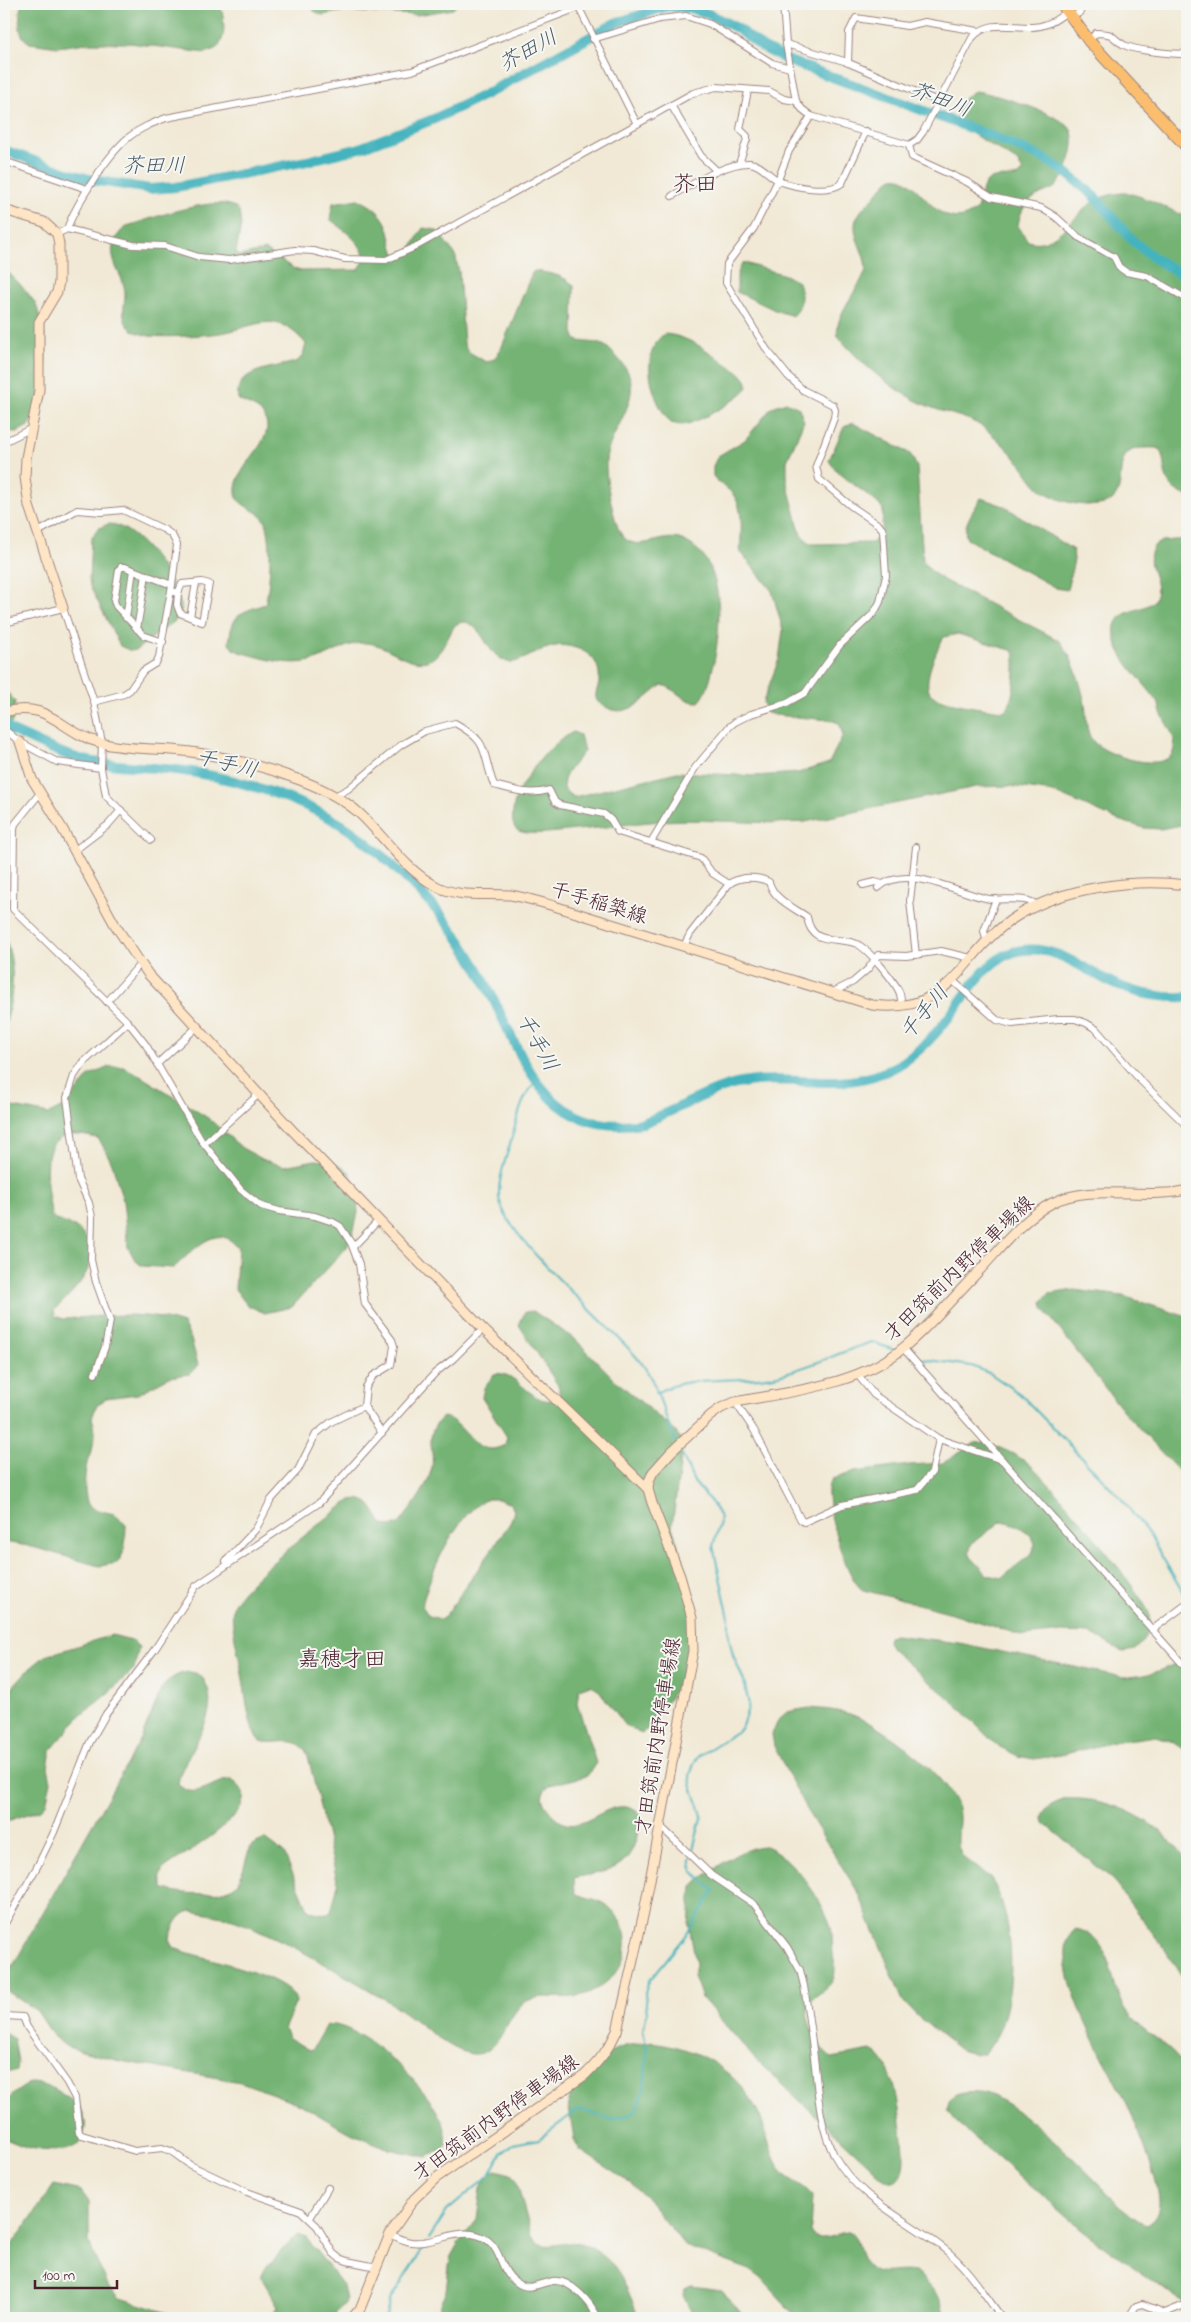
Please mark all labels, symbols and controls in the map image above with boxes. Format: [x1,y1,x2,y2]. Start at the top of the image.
water label: 芥田川 [494,23,564,80]
water label: 芥田川 [905,76,975,126]
water label: 芥田川 [123,152,186,182]
district label: 芥田 [673,170,717,202]
water label: 千手川 [192,743,261,787]
street label: 千手稲築線 [546,876,650,933]
water label: 千手川 [894,980,957,1047]
water label: 千手川 [508,1008,565,1078]
street label: 才田筑前内野停車場線 [878,1190,1042,1350]
street label: 才田筑前内野停車場線 [630,1635,689,1837]
district label: 嘉穂才田 [298,1645,386,1677]
street label: 才田筑前内野停車場線 [407,2049,586,2190]
scale bar [35,2257,118,2289]
text: 100 m [42,2265,75,2287]

